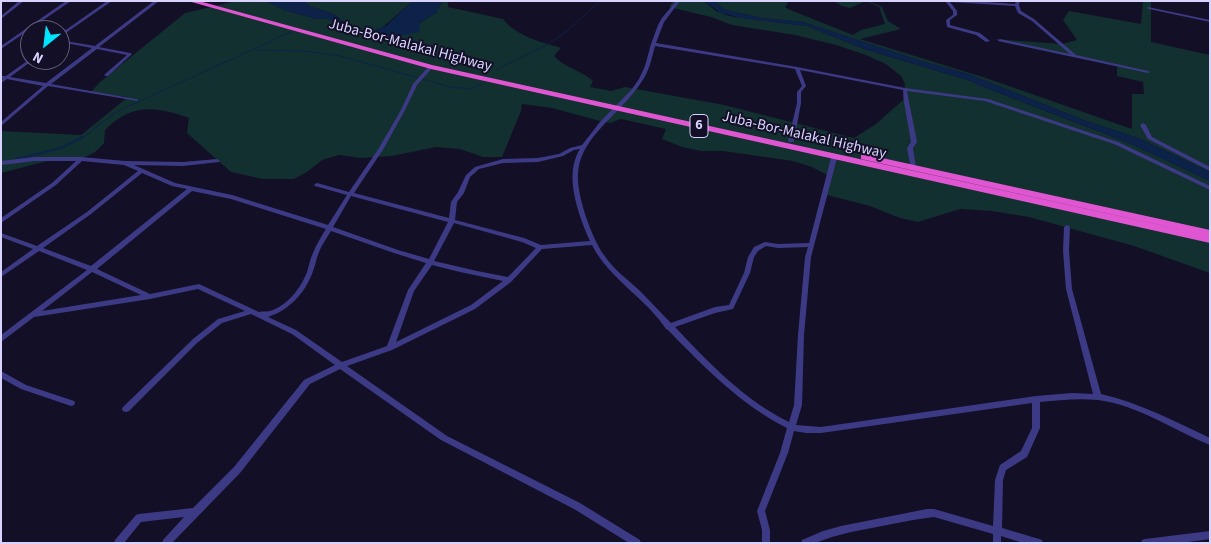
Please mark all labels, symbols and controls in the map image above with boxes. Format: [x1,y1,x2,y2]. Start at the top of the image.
street label: Juba-Bor-Malakal Highway [327,16,493,76]
north arrow [20,20,70,70]
text: N [29,46,47,68]
street label: Juba-Bor-Malakal Highway [720,108,888,164]
road number: 6 [690,114,708,138]

